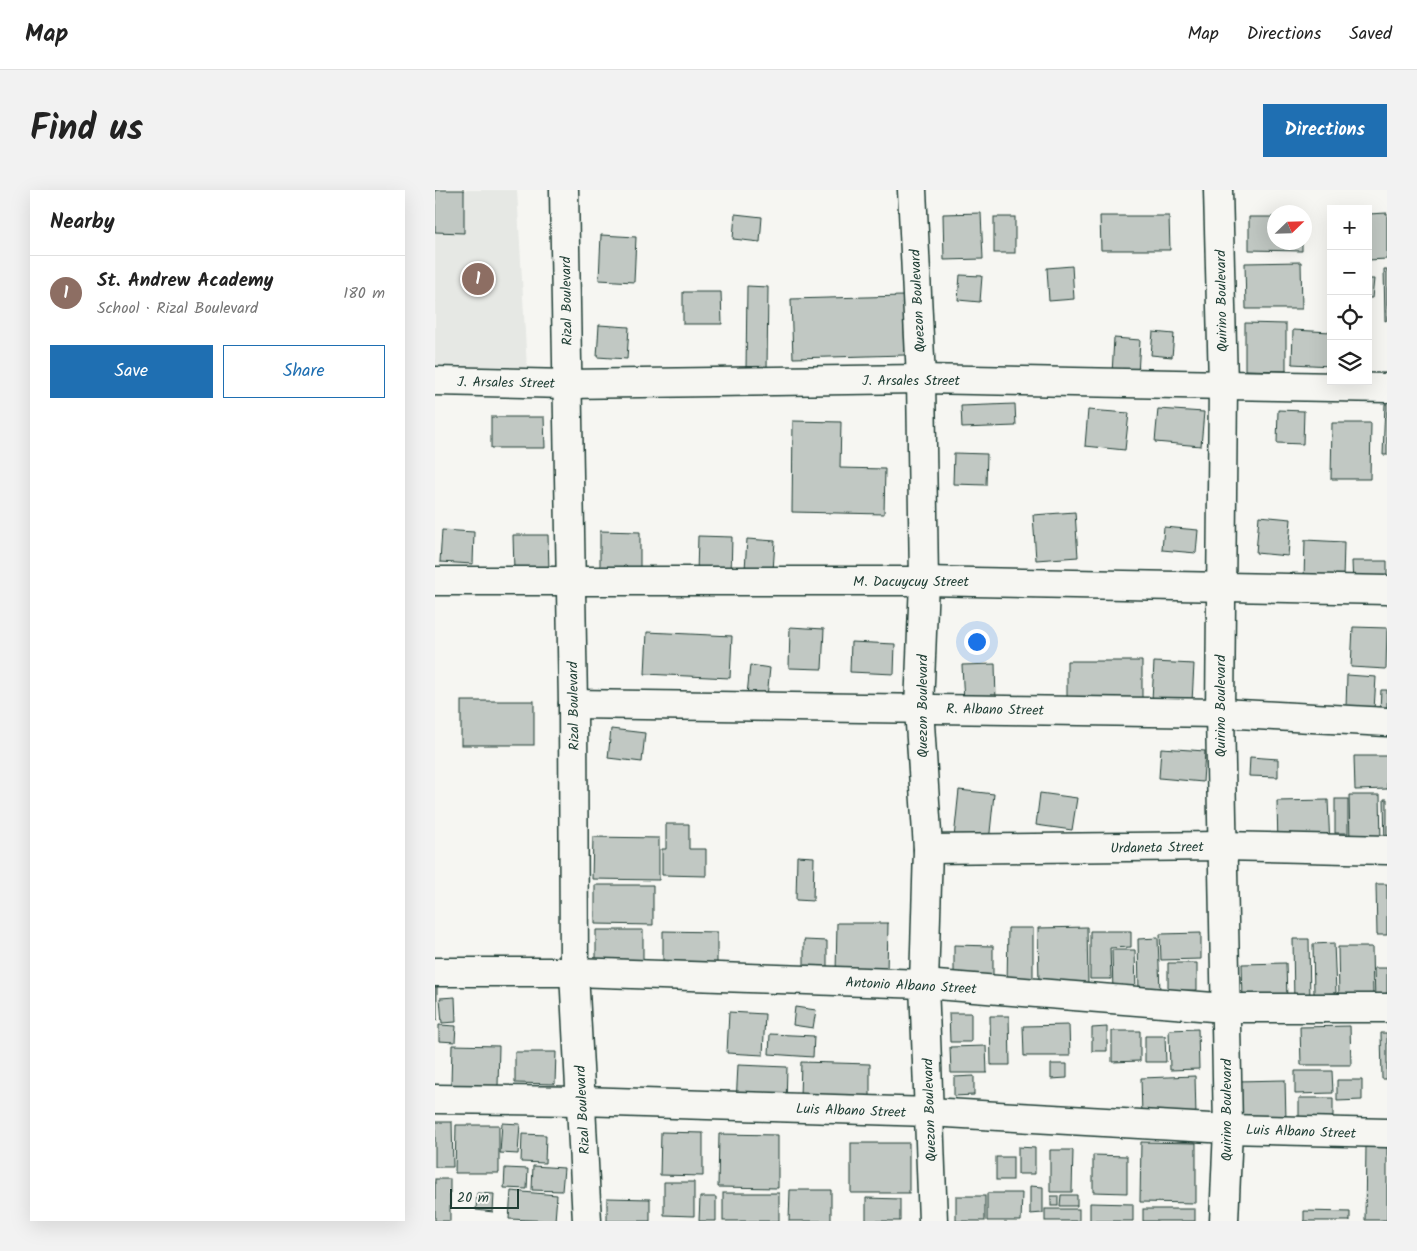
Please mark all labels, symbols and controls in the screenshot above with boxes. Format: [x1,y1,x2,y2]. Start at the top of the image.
text: Map [25,15,68,54]
text: Map [1187,20,1219,49]
text: Directions [1247,20,1321,49]
text: Saved [1349,20,1392,49]
text: Find us [30,102,143,158]
button: Directions [1263,104,1387,157]
north arrow [1267,205,1312,250]
map controls [1327,205,1372,385]
button: + [1327,205,1372,250]
text: Nearby [50,206,115,239]
street label: Quezon Boulevard [904,248,932,353]
street label: Quirino Boulevard [1210,249,1234,352]
button: − [1327,250,1372,295]
street label: Rizal Boulevard [555,255,579,346]
pin: 1 [462,260,494,298]
text: St. Andrew Academy [97,266,273,296]
text: 1 [64,281,68,306]
text: 180 m [343,281,385,306]
button: locate [1327,295,1372,340]
text: School · Rizal Boulevard [97,296,258,321]
button: layers [1327,340,1372,385]
button: Save [50,345,213,398]
button: Share [223,345,385,398]
street label: J. Arsales Street [862,370,961,392]
street label: J. Arsales Street [457,371,556,395]
street label: M. Dacuycuy Street [853,571,969,593]
your location [964,629,990,655]
street label: Quezon Boulevard [912,653,934,758]
street label: Quirino Boulevard [1210,654,1232,757]
street label: Rizal Boulevard [562,660,586,751]
street label: R. Albano Street [946,698,1045,722]
street label: Urdaneta Street [1110,836,1204,860]
street label: Antonio Albano Street [845,972,978,1000]
street label: Quezon Boulevard [917,1057,943,1162]
street label: Quirino Boulevard [1216,1058,1238,1161]
street label: Rizal Boulevard [570,1064,596,1155]
street label: Luis Albano Street [796,1098,907,1124]
street label: Luis Albano Street [1246,1119,1357,1145]
scale bar [450,1186,519,1209]
text: 20 m [457,1187,489,1209]

